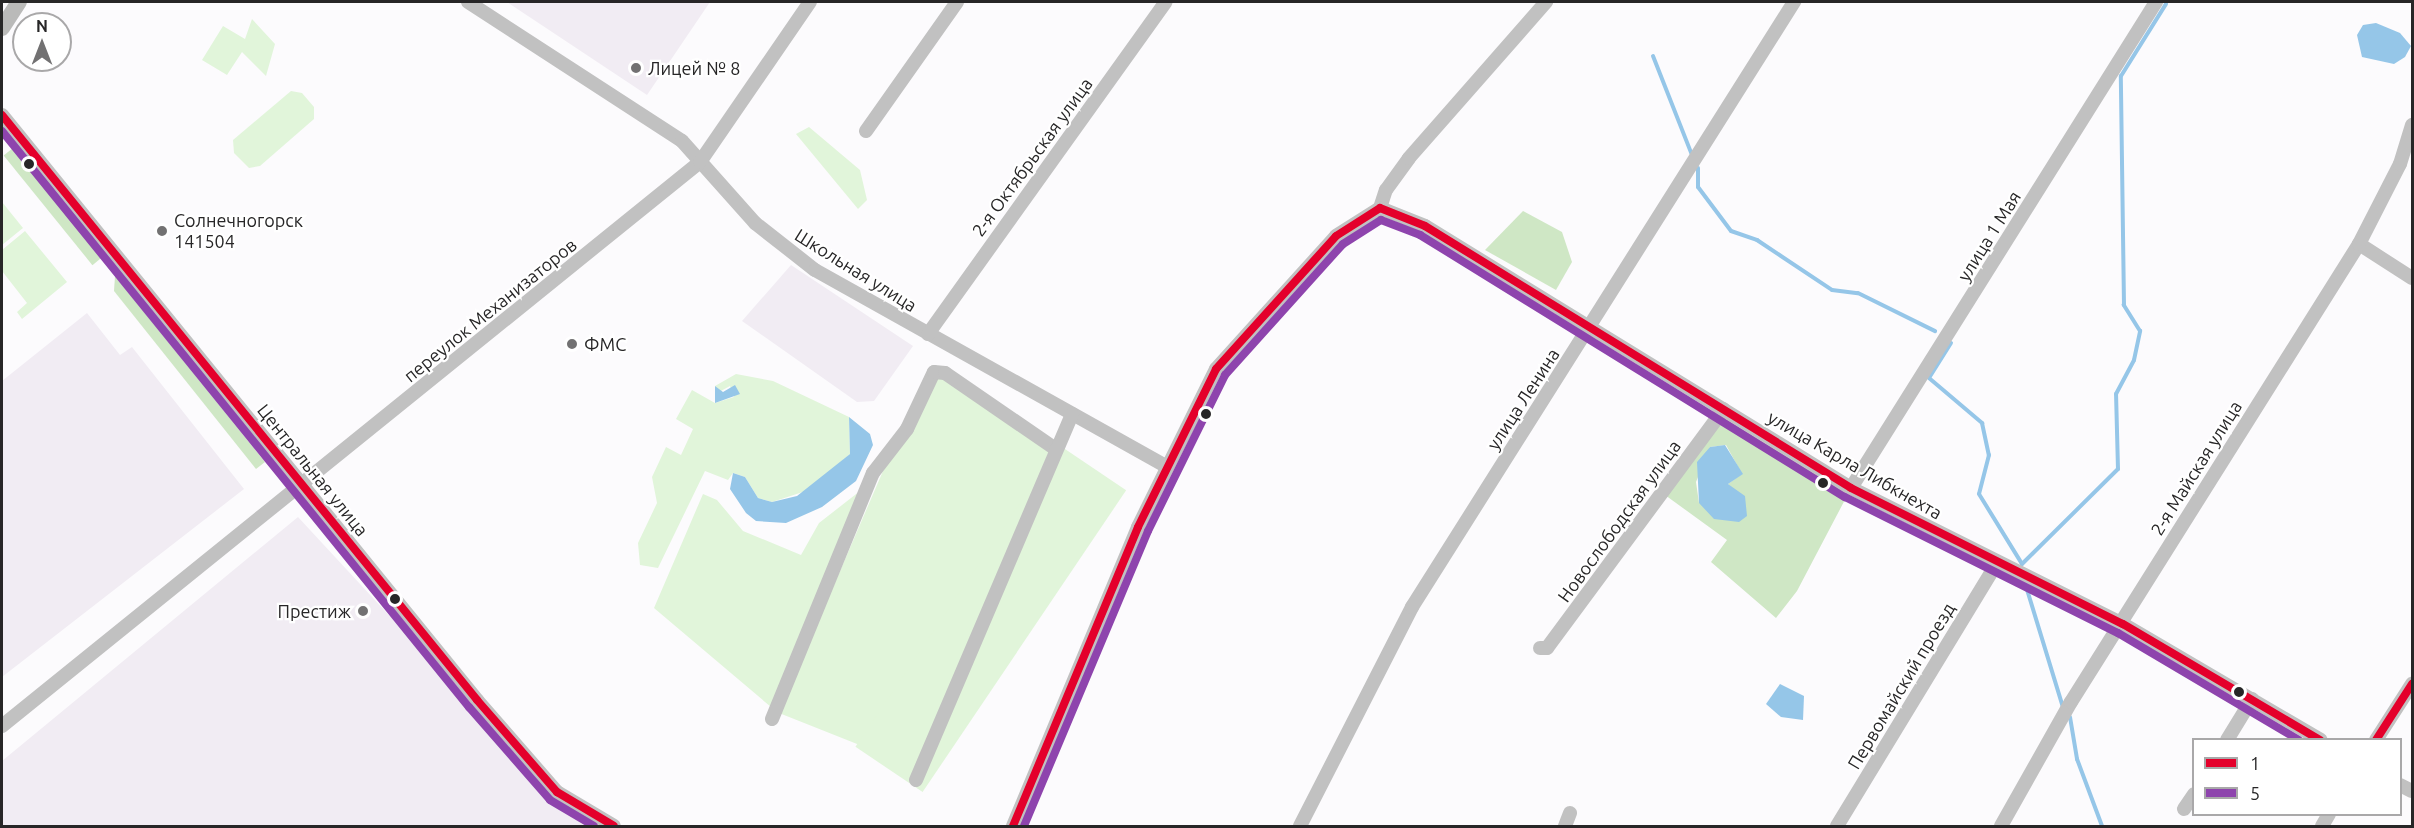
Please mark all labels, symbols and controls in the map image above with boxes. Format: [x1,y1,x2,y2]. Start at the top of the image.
north arrow [12,12,72,72]
text: N [36,17,48,35]
place label: Лицей № 8 [648,57,740,79]
marker: Лицей № 8 [629,61,643,75]
street label: 2-я Октябрьская улица [967,74,1097,240]
unlabelled marker [23,158,35,170]
street label: улица 1 Мая [1953,187,2025,285]
place label: Солнечногорск 141504 [174,210,303,252]
marker: Солнечногорск 141504 [155,224,169,238]
street label: Школьная улица [791,224,921,316]
street label: переулок Механизаторов [399,234,581,386]
place label: ФМС [584,333,626,355]
marker: ФМС [565,337,579,351]
street label: улица Ленина [1482,344,1564,454]
street label: 2-я Майская улица [2146,397,2246,539]
street label: Центральная улица [253,400,373,540]
street label: улица Карла Либкнехта [1764,406,1946,524]
unlabelled marker [1200,408,1212,420]
street label: Новослободская улица [1553,436,1685,606]
unlabelled marker [1817,477,1829,489]
unlabelled marker [389,593,401,605]
street label: Первомайский проезд [1843,599,1959,773]
place label: Престиж [278,600,351,622]
marker: Престиж [356,604,370,618]
unlabelled marker [2233,686,2245,698]
legend [2192,738,2402,816]
text: 1 [2250,753,2260,773]
text: 5 [2250,783,2260,803]

